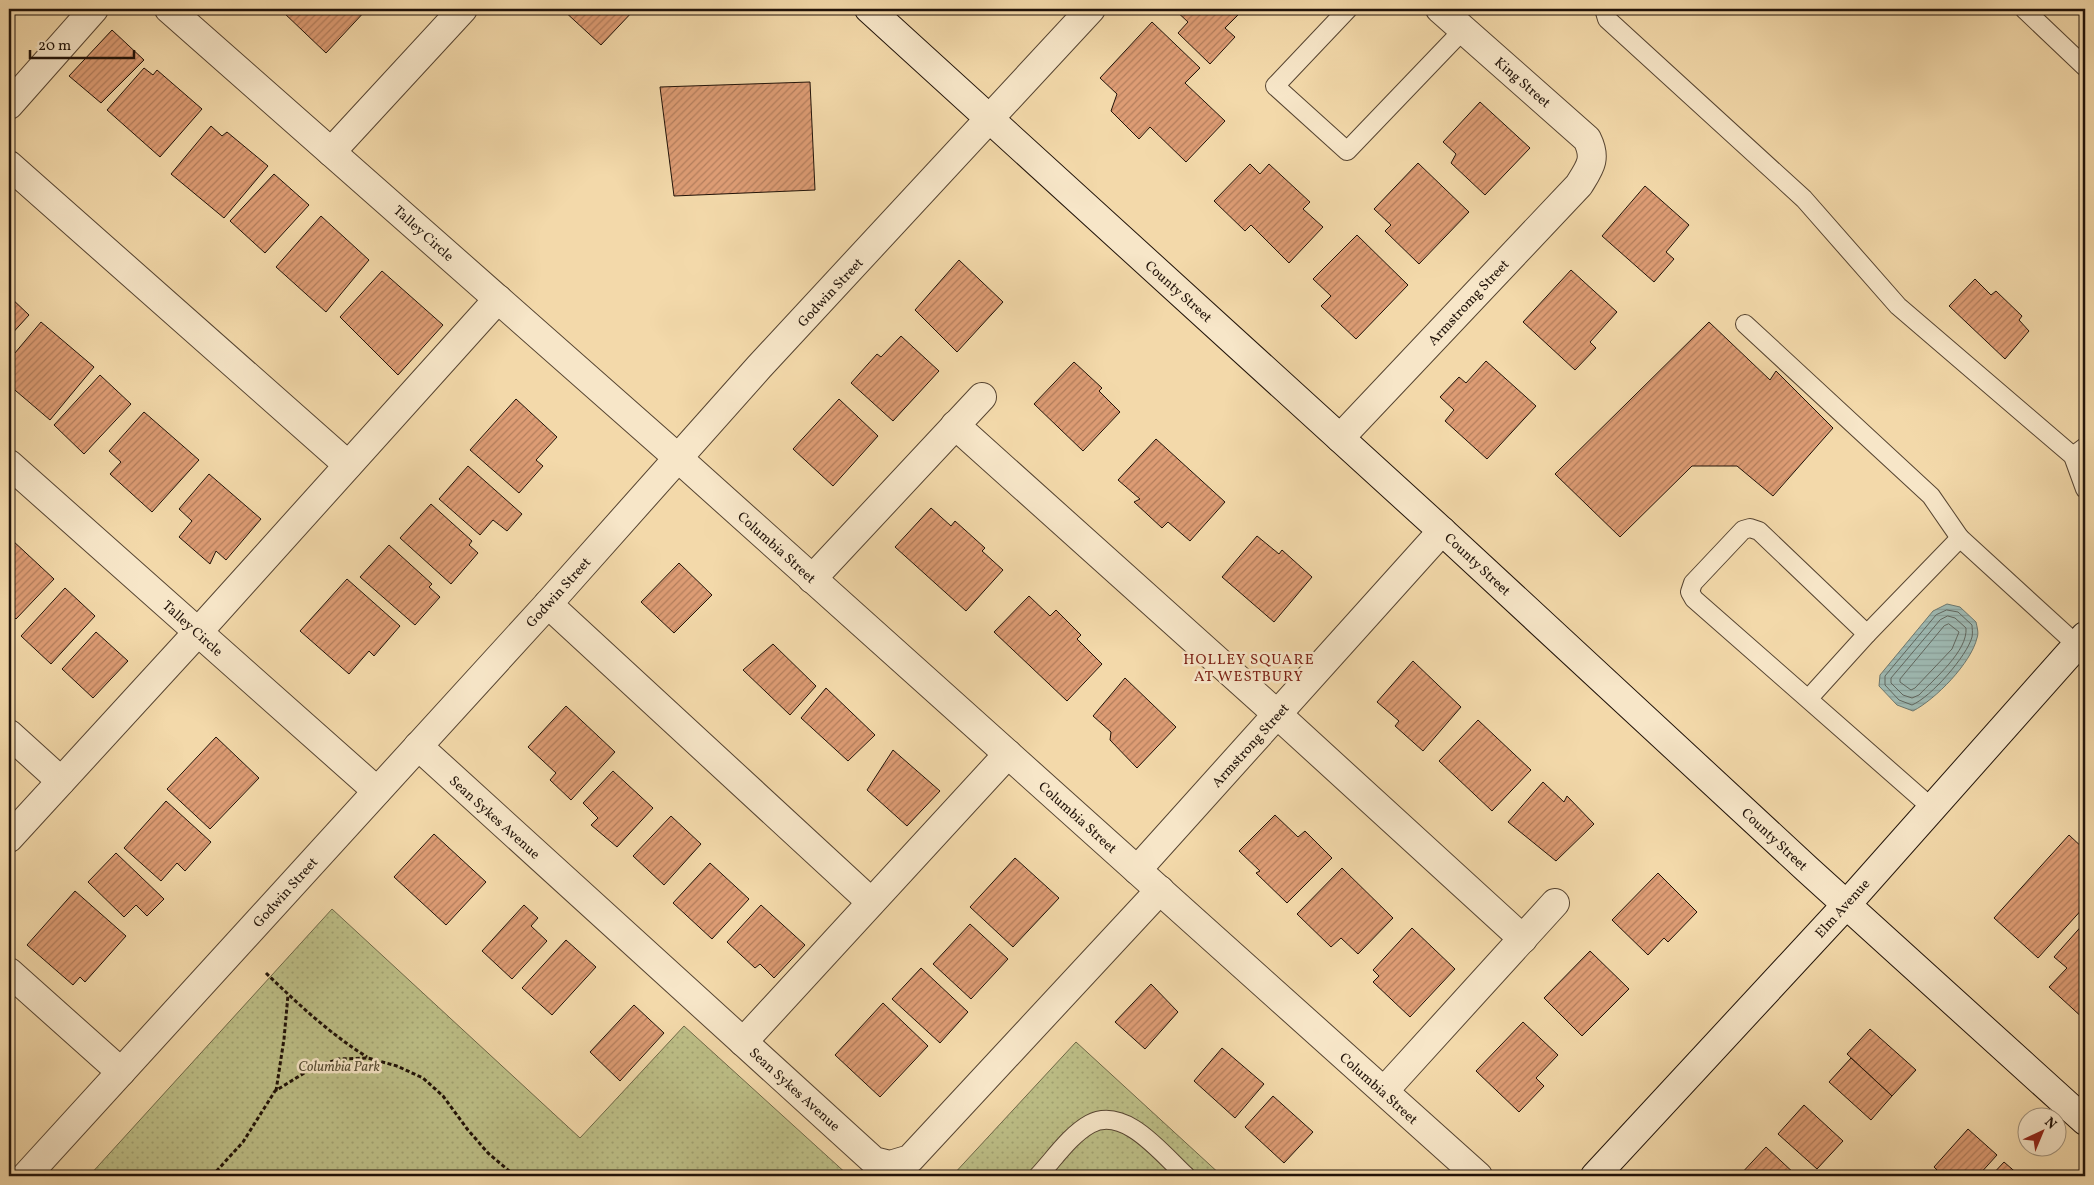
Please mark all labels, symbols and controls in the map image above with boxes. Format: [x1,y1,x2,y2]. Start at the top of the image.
scale bar [30,28,134,60]
text: 20 m [38,36,71,57]
street label: King Street [1490,53,1554,113]
street label: Talley Circle [389,202,458,267]
street label: Godwin Street [794,254,868,332]
street label: Armstromg Street [1424,256,1514,350]
street label: County Street [1140,257,1216,327]
street label: Columbia Street [733,508,819,588]
street label: County Street [1440,529,1514,601]
street label: Godwin Street [522,554,596,632]
street label: Talley Circle [158,597,227,662]
district label: HOLLEY SQUARE AT WESTBURY [1183,650,1315,688]
street label: Armstrong Street [1208,700,1294,792]
street label: Sean Sykes Avenue [444,772,544,864]
street label: Columbia Street [1034,778,1120,858]
street label: County Street [1737,804,1811,876]
street label: Godwin Street [249,854,323,932]
street label: Elm Avenue [1811,875,1875,943]
street label: Sean Sykes Avenue [744,1044,844,1136]
street label: Columbia Street [1335,1049,1421,1129]
park label: Columbia Park [298,1058,380,1077]
north arrow [2016,1108,2066,1158]
text: N [2040,1113,2060,1134]

